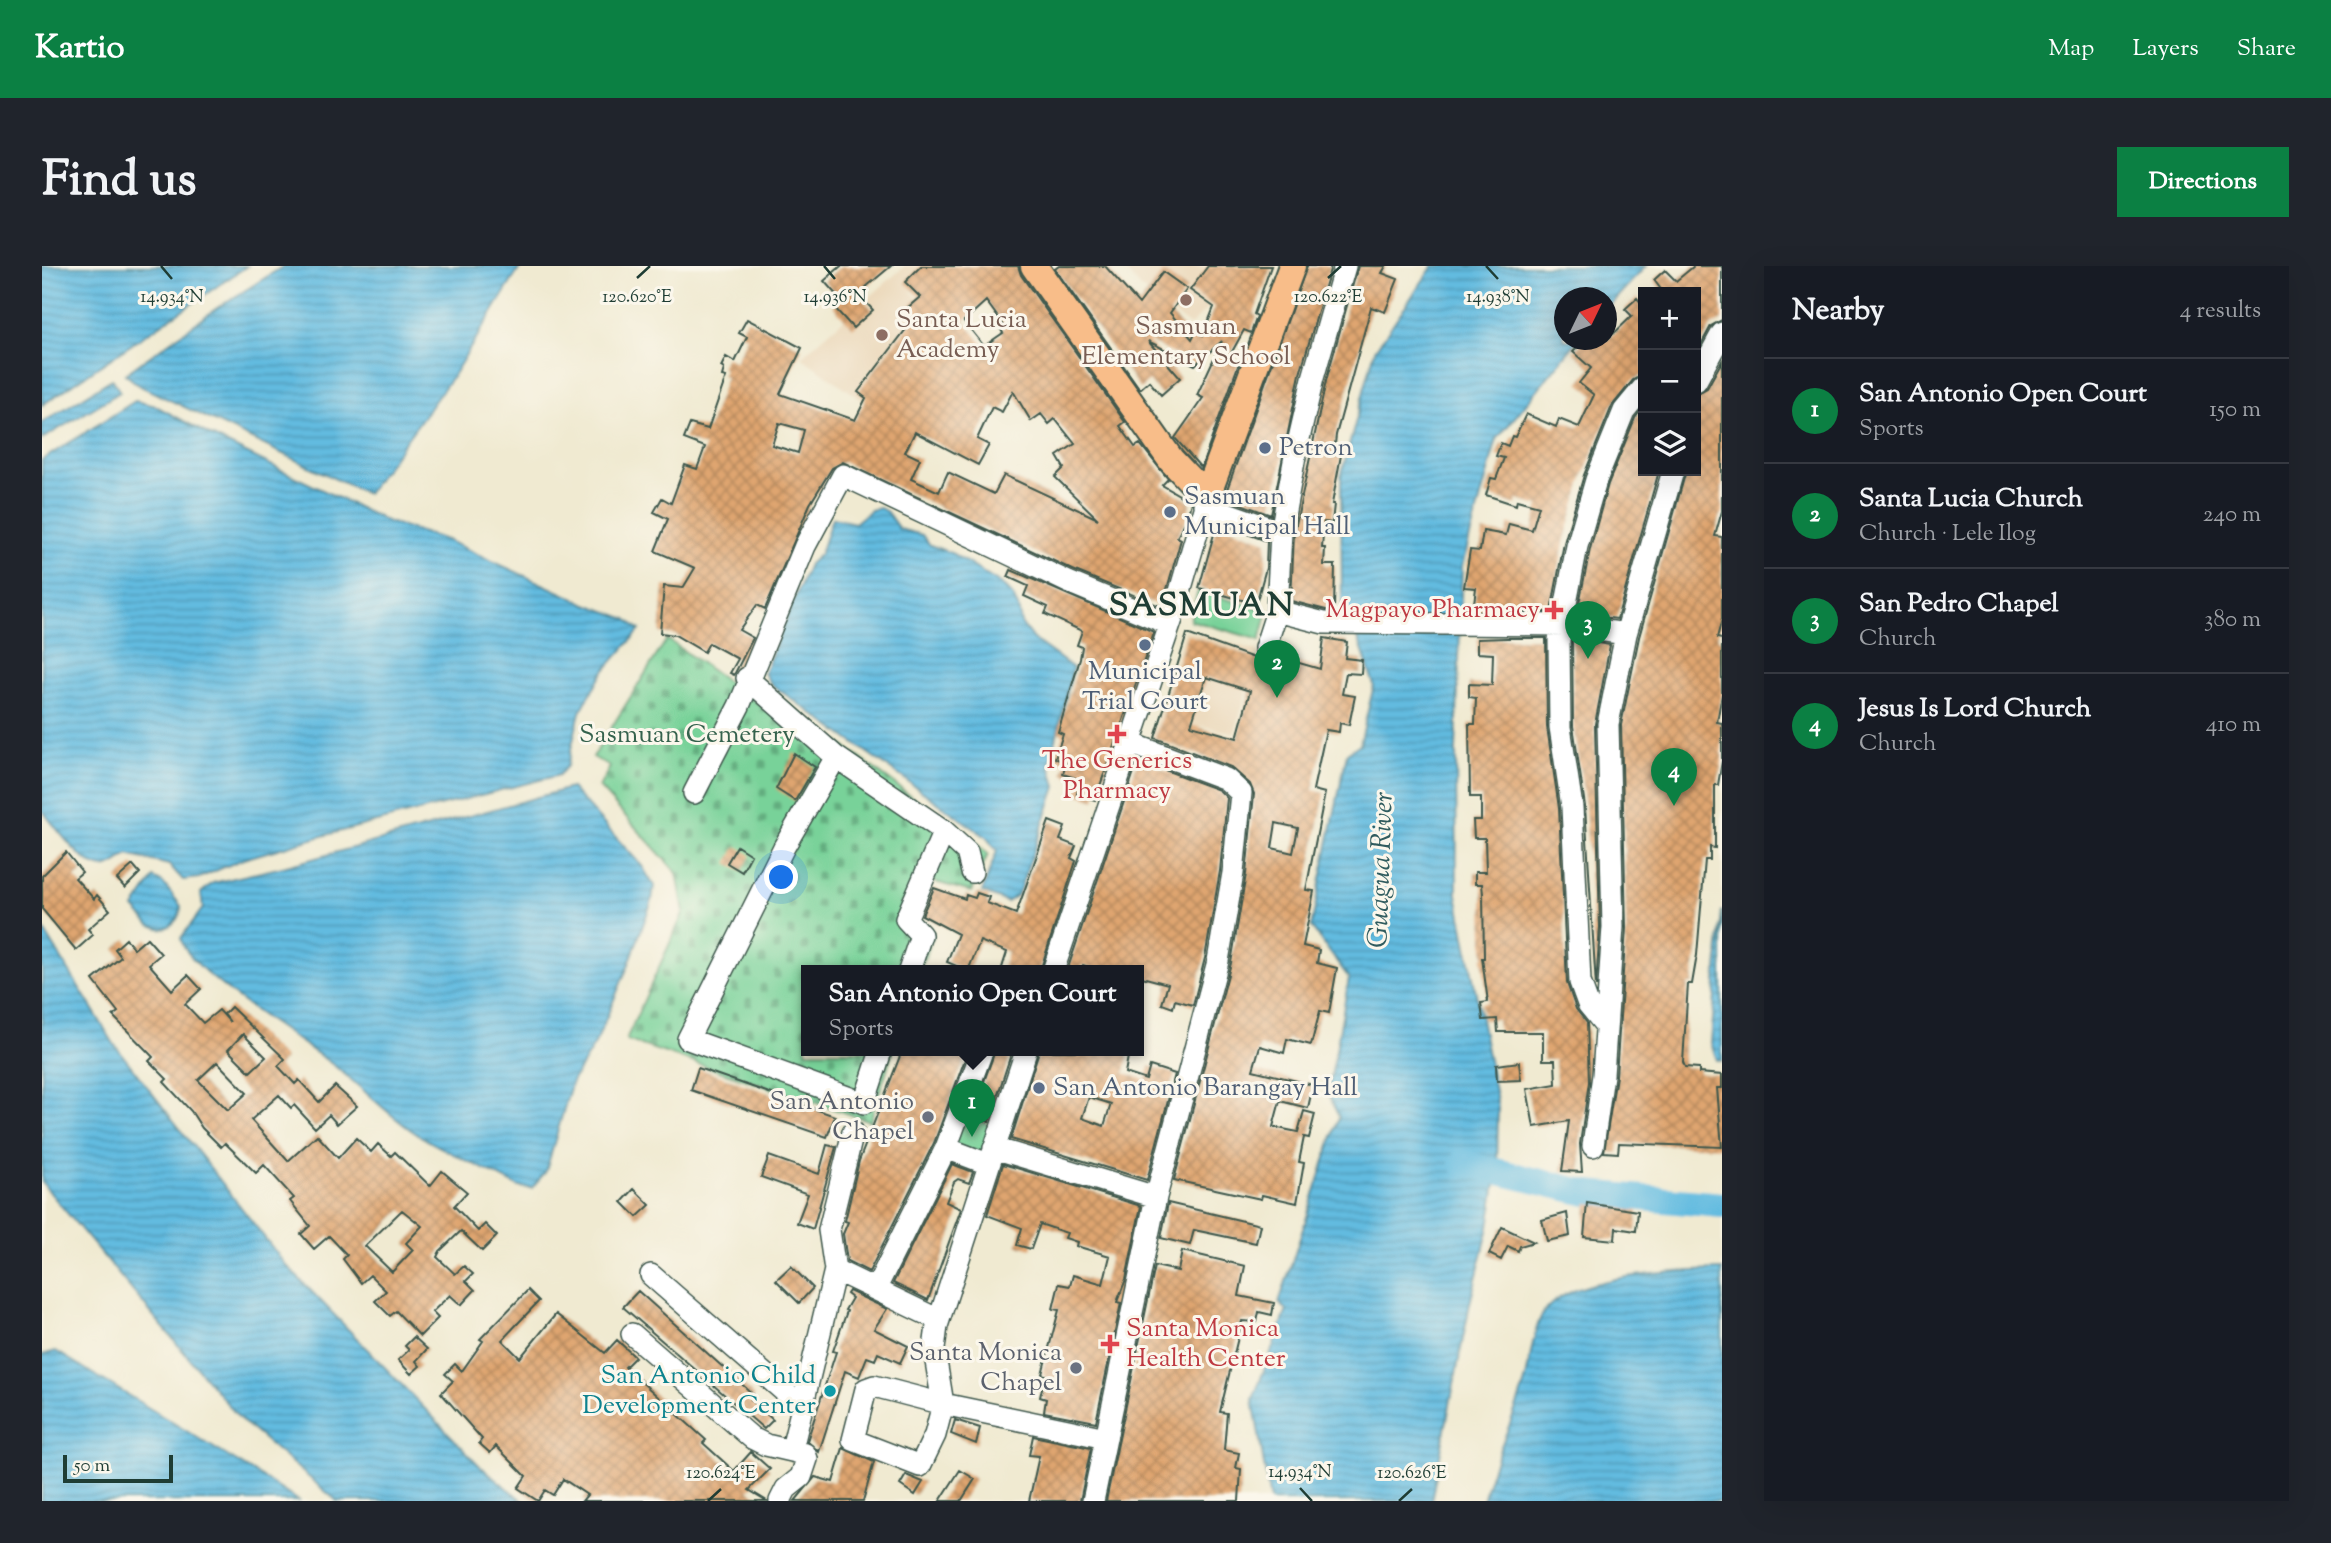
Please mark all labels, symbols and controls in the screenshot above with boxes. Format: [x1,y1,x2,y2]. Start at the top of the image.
text: Kartio [35,25,125,73]
text: Map [2048,32,2094,66]
text: Layers [2132,32,2199,66]
text: Share [2237,32,2296,66]
text: Find us [42,147,196,217]
button: Directions [2117,147,2289,217]
text: 14.934°N [140,285,204,311]
text: 120.620°E [602,285,672,311]
text: 14.936°N [803,285,867,311]
text: 120.622°E [1294,285,1362,311]
text: 14.938°N [1466,285,1530,311]
north arrow [1554,287,1617,350]
map controls [1638,287,1701,476]
button: + [1638,287,1701,350]
text: Nearby [1792,290,1884,333]
marker: Sasmuan Elementary School [1178,292,1194,308]
text: 4 results [2180,295,2261,328]
place label: Santa Lucia Academy [896,302,1027,369]
place label: Sasmuan Elementary School [1081,309,1291,376]
marker: Santa Lucia Academy [874,327,890,343]
button: − [1638,350,1701,413]
text: San Antonio Open Court [1859,376,2147,413]
text: 1 [1811,394,1819,427]
text: 150 m [2209,394,2261,427]
button: layers [1638,413,1701,476]
text: Sports [1859,413,1924,446]
place label: Petron [1279,430,1353,467]
marker: Petron [1257,440,1273,456]
place label: Sasmuan Municipal Hall [1184,479,1350,546]
text: Santa Lucia Church [1859,481,2083,518]
text: 2 [1810,499,1820,532]
text: 240 m [2203,499,2261,532]
marker: Sasmuan Municipal Hall [1162,504,1178,520]
text: Church · Lele Ilog [1859,518,2036,551]
district label: SASMUAN [1109,583,1295,631]
text: San Pedro Chapel [1859,586,2059,623]
place label: Magpayo Pharmacy [1325,592,1540,629]
pin: 3 [1565,601,1611,659]
marker: Magpayo Pharmacy [1546,602,1562,618]
text: 3 [1810,604,1820,637]
text: 380 m [2204,604,2261,637]
text: Church [1859,623,1937,656]
marker: Municipal Trial Court [1137,637,1153,653]
pin: 2 [1254,640,1300,698]
place label: Municipal Trial Court [1082,654,1208,721]
text: Jesus Is Lord Church [1859,691,2091,728]
text: 4 [1809,709,1821,742]
text: 410 m [2206,709,2261,742]
park label: Sasmuan Cemetery [579,717,795,754]
marker: The Generics Pharmacy [1109,726,1125,742]
text: Church [1859,728,1937,761]
place label: The Generics Pharmacy [1042,743,1192,810]
pin: 4 [1651,748,1697,806]
water label: Guagua River [1359,791,1405,949]
your location [764,860,798,894]
popup [801,965,1144,1056]
text: San Antonio Open Court [829,976,1116,1013]
text: Sports [829,1013,893,1046]
place label: San Antonio Barangay Hall [1053,1070,1358,1107]
pin: 1 [949,1079,995,1137]
marker: San Antonio Barangay Hall [1031,1080,1047,1096]
place label: San Antonio Chapel [769,1084,914,1151]
marker: San Antonio Chapel [920,1109,936,1125]
place label: Santa Monica Health Center [1126,1311,1286,1378]
marker: Santa Monica Health Center [1100,1334,1120,1354]
place label: Santa Monica Chapel [909,1335,1062,1402]
place label: San Antonio Child Development Center [582,1358,816,1425]
marker: Santa Monica Chapel [1068,1360,1084,1376]
marker: San Antonio Child Development Center [822,1383,838,1399]
scale bar [63,1452,173,1484]
text: 50 m [74,1453,110,1480]
text: 14.934°N [1268,1460,1332,1486]
text: 120.624°E [686,1461,756,1487]
text: 120.626°E [1377,1461,1447,1487]

